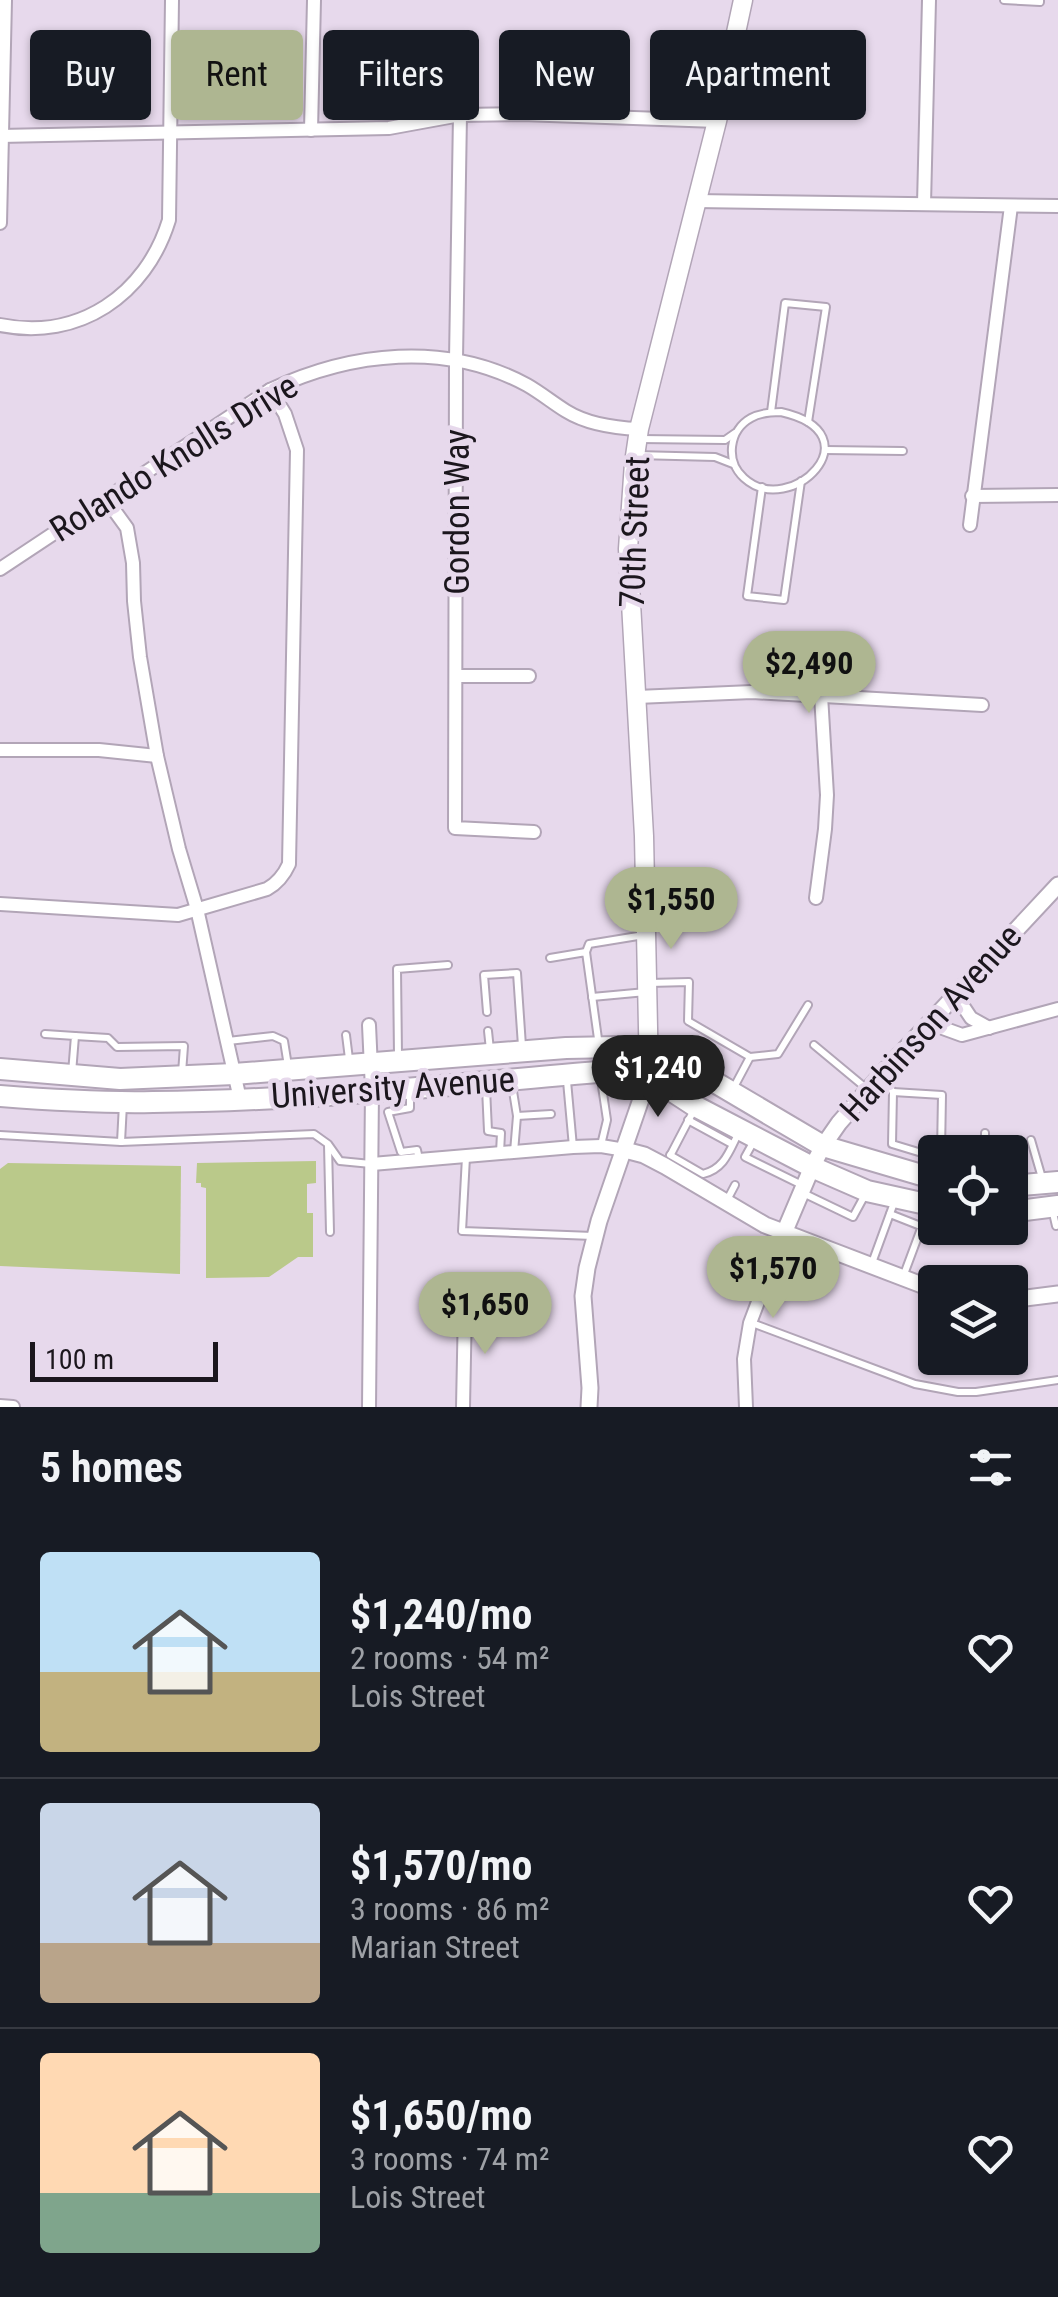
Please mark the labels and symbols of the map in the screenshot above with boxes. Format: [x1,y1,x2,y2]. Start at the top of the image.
street label: Rolando Knolls Drive [43,365,305,551]
street label: Gordon Way [437,429,478,595]
street label: 70th Street [612,455,658,609]
pin: $2,490 [728,631,890,716]
pin: $1,550 [590,867,752,952]
street label: Harbinson Avenue [832,916,1030,1130]
pin: $1,240 [577,1035,739,1120]
street label: University Avenue [270,1059,516,1117]
pin: $1,570 [692,1236,854,1321]
pin: $1,650 [404,1272,566,1357]
scale bar [30,1337,218,1382]

